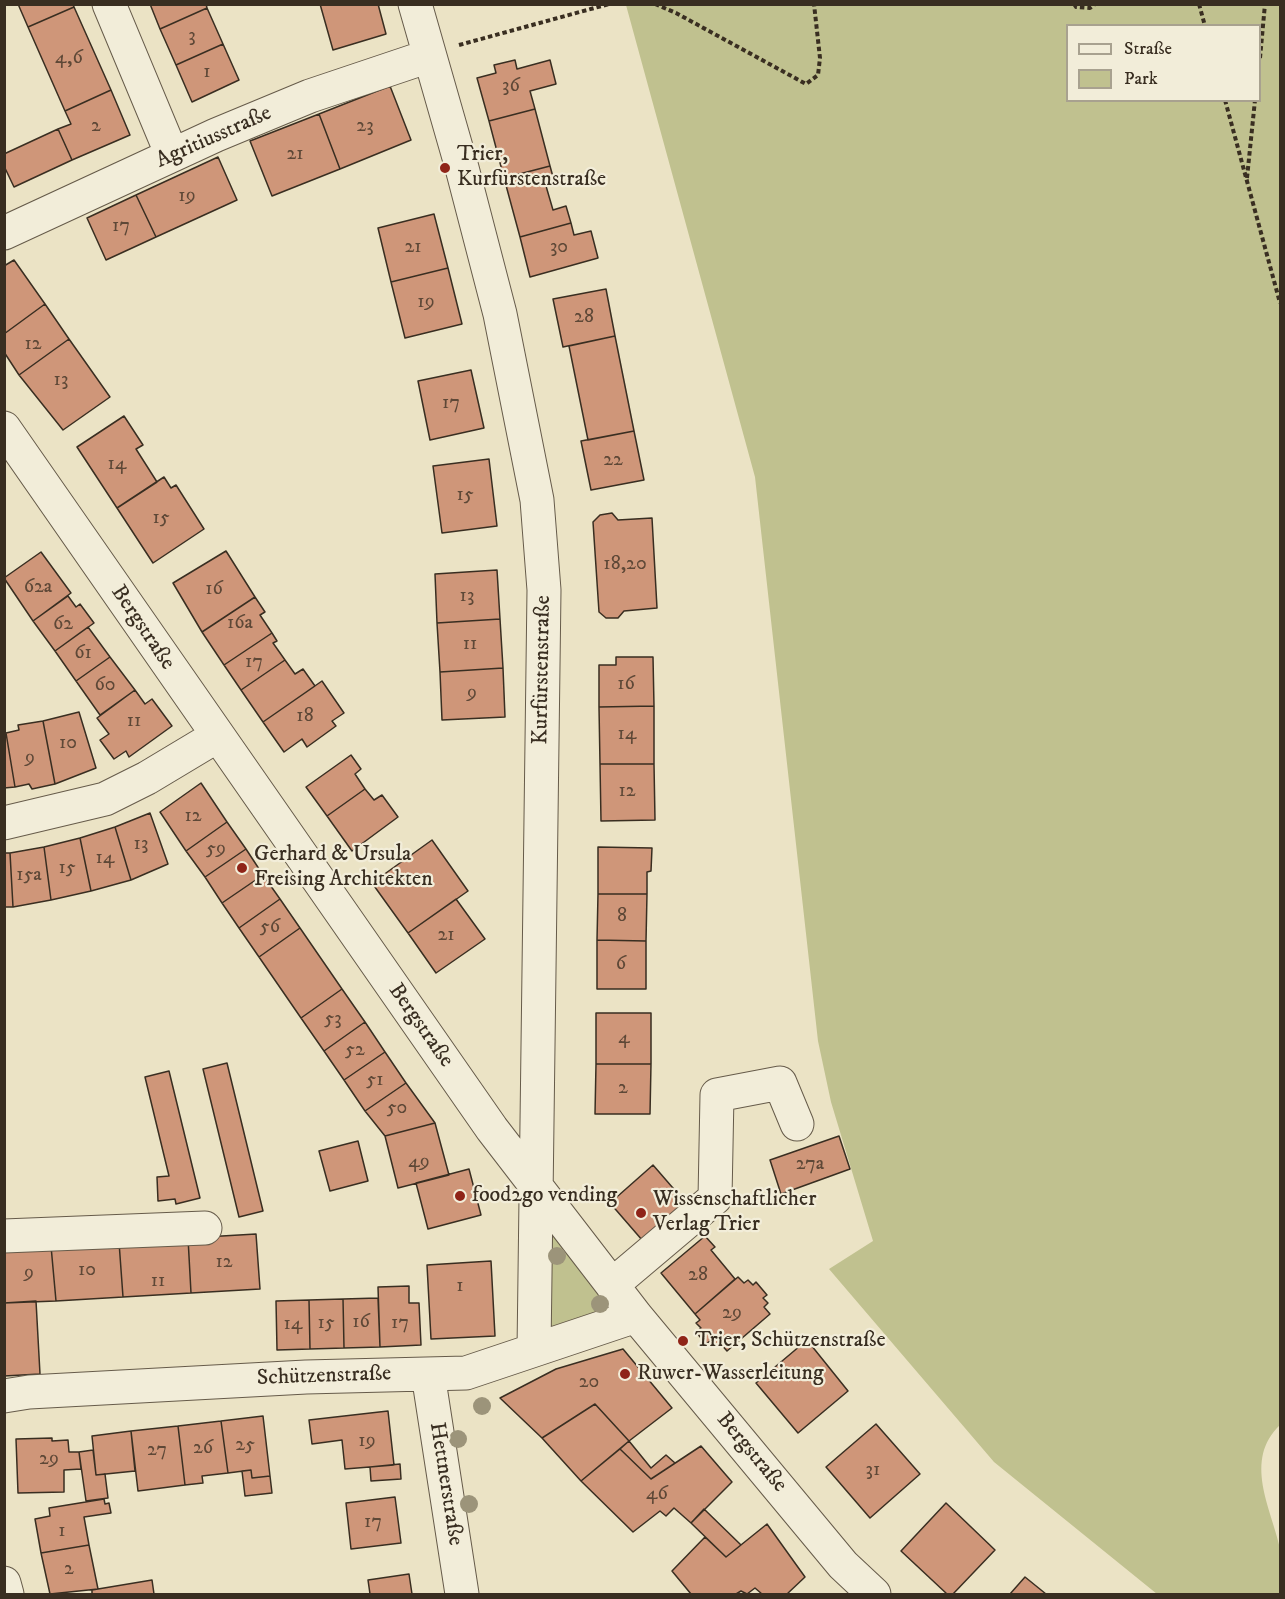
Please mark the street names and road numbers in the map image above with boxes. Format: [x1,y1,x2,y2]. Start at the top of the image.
street label: Agritiusstraße [152,101,276,175]
street label: Bergstraße [104,581,180,675]
street label: Kurfürstenstraße [528,595,558,745]
street label: Bergstraße [382,979,458,1073]
street label: Schützenstraße [256,1361,392,1393]
street label: Bergstraße [710,1408,792,1498]
street label: Hettnerstraße [422,1421,468,1547]

